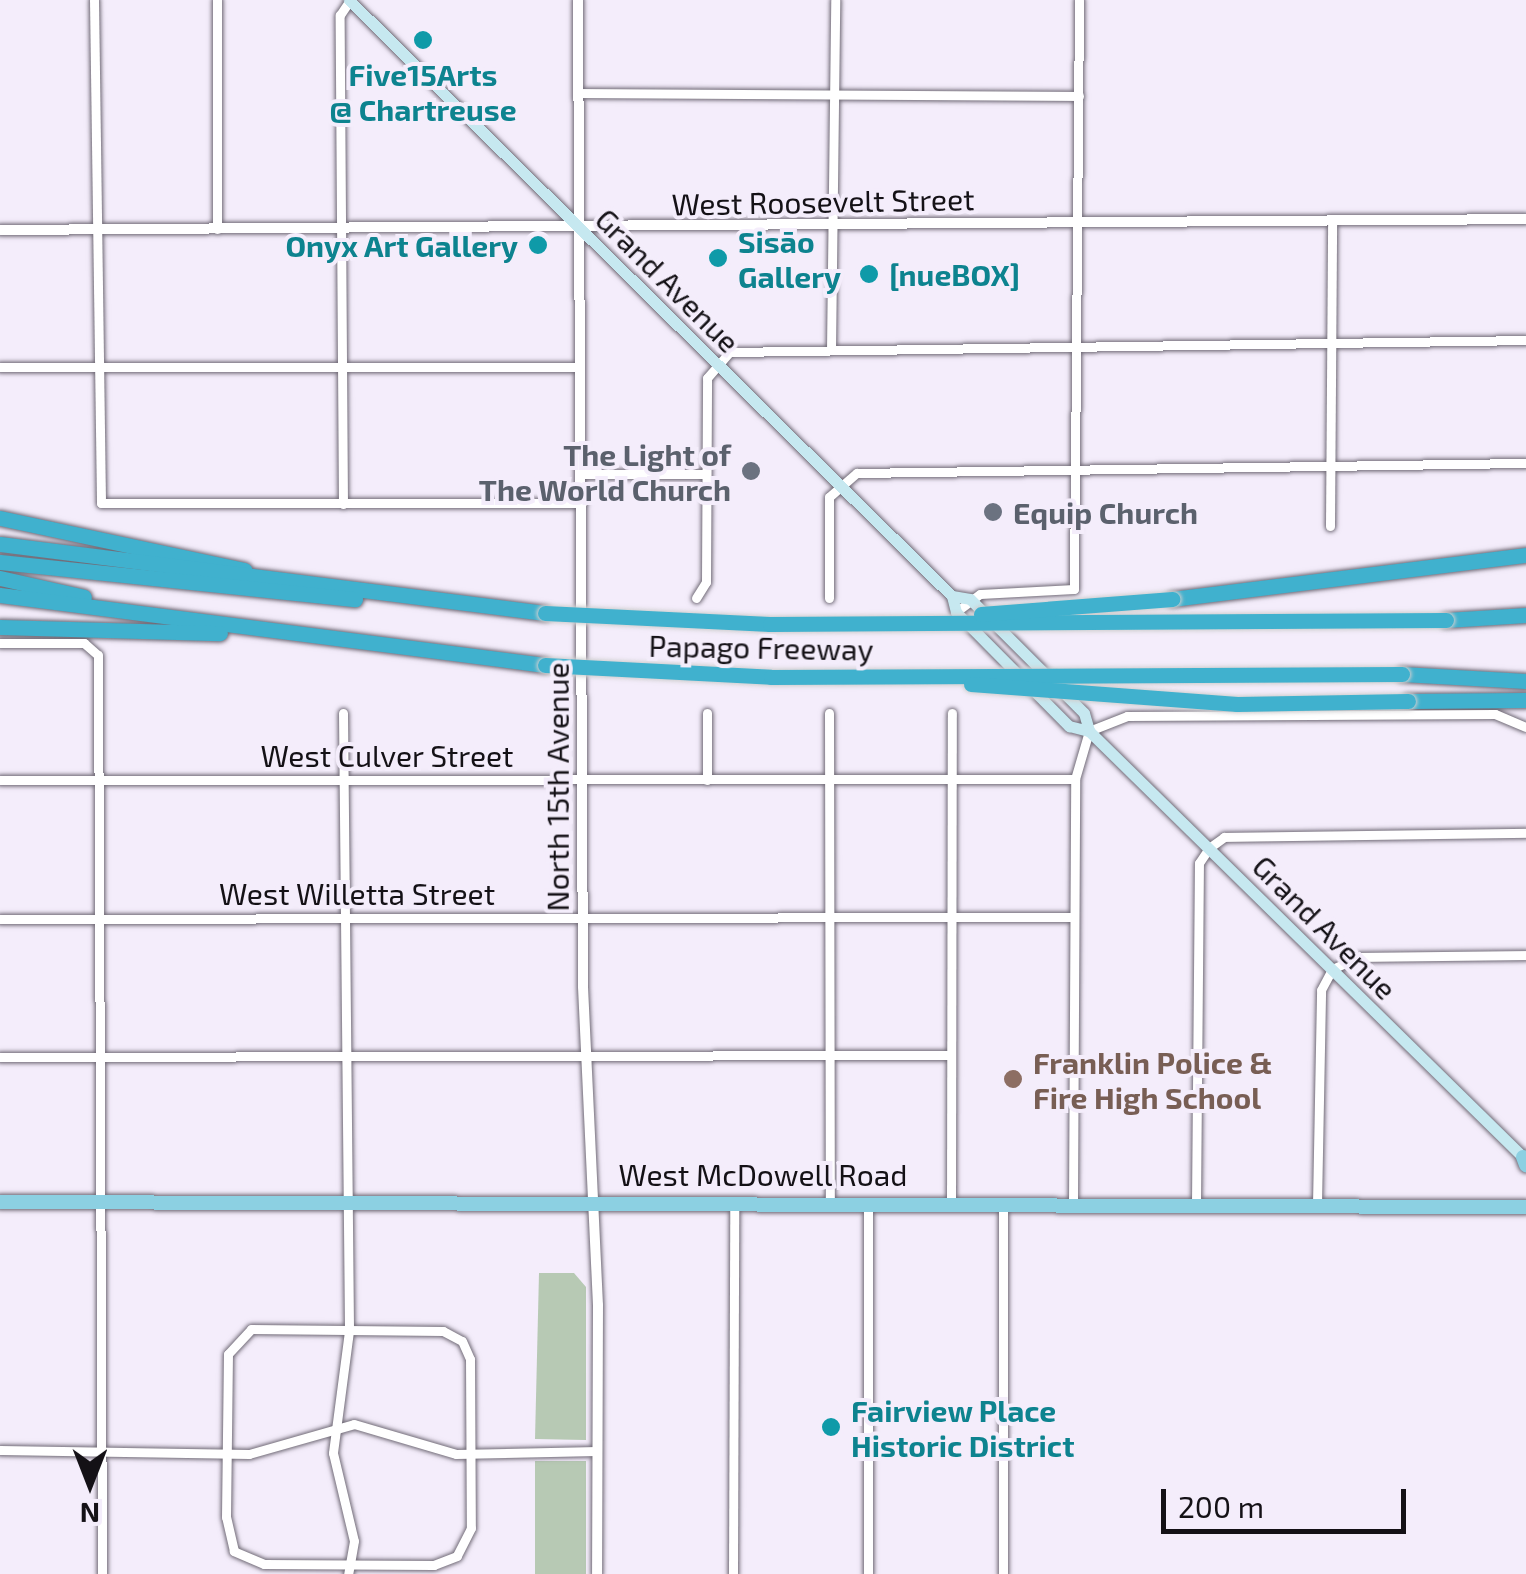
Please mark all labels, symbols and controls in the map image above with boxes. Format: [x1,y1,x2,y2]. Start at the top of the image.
marker: Five15Arts @ Chartreuse [412,29,434,51]
place label: Five15Arts @ Chartreuse [329,56,517,126]
street label: West Roosevelt Street [671,180,975,222]
street label: Grand Avenue [588,200,748,360]
place label: Sisāo Gallery [738,223,841,294]
place label: Onyx Art Gallery [285,227,518,263]
marker: Onyx Art Gallery [527,234,549,256]
marker: Sisāo Gallery [707,247,729,269]
place label: [nueBOX] [889,256,1020,292]
marker: [nueBOX] [858,263,880,285]
place label: The Light of The World Church [479,436,731,506]
marker: The Light of The World Church [740,460,762,482]
place label: Equip Church [1013,494,1198,530]
marker: Equip Church [982,501,1004,523]
street label: Papago Freeway [648,627,874,667]
street label: North 15th Avenue [539,662,575,912]
street label: West Culver Street [260,737,514,773]
street label: Grand Avenue [1245,847,1405,1007]
street label: West Willetta Street [219,875,495,911]
place label: Franklin Police & Fire High School [1033,1044,1272,1114]
marker: Franklin Police & Fire High School [1002,1068,1024,1090]
street label: West McDowell Road [618,1156,908,1192]
place label: Fairview Place Historic District [851,1392,1074,1462]
marker: Fairview Place Historic District [820,1416,842,1438]
north arrow [40,1434,140,1534]
scale bar [1166,1469,1411,1531]
text: 200 m [1178,1488,1264,1524]
text: N [80,1497,100,1531]

